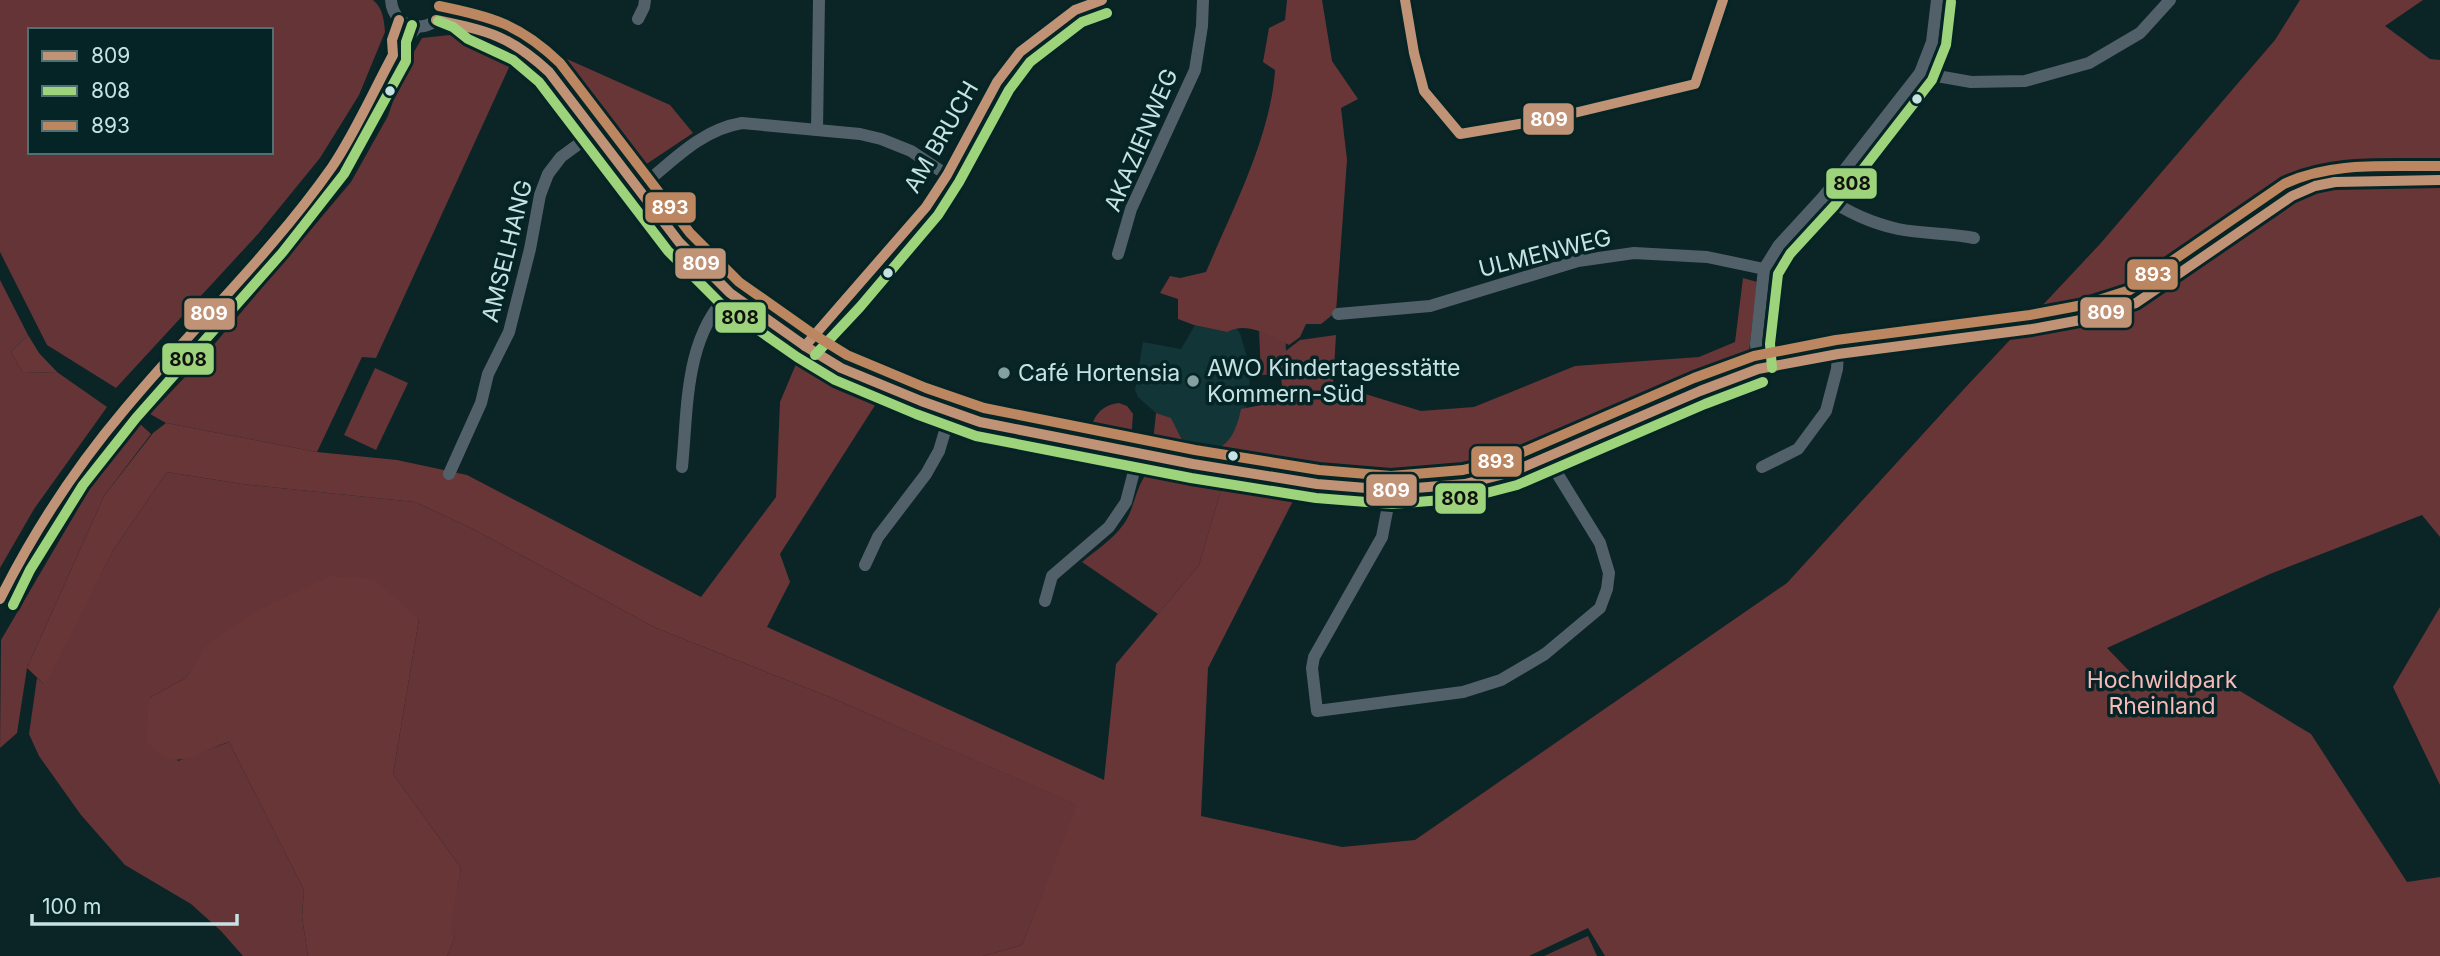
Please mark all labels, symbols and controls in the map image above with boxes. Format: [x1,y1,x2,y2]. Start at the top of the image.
legend [28,28,273,154]
text: 809 [91,43,130,68]
street label: AKAZIENWEG [1098,64,1184,216]
street label: AM BRUCH [898,76,984,198]
text: 808 [91,78,130,103]
unlabelled marker [383,84,397,98]
unlabelled marker [1910,92,1924,106]
line badge: 809 [1522,102,1575,136]
text: 809 [1530,108,1568,131]
text: 893 [91,113,130,138]
line badge: 808 [1825,167,1878,200]
text: 808 [1833,172,1871,195]
street label: AMSELHANG [476,177,538,325]
line badge: 893 [644,191,697,224]
text: 893 [652,196,688,219]
street label: ULMENWEG [1476,223,1614,283]
line badge: 809 [674,247,727,280]
text: 809 [682,252,720,275]
line badge: 893 [2126,258,2179,291]
text: 893 [2135,263,2171,286]
unlabelled marker [881,266,895,280]
line badge: 809 [2079,296,2133,329]
line badge: 809 [183,297,236,331]
line badge: 808 [714,301,767,334]
text: 809 [2087,301,2125,324]
text: 809 [190,302,228,325]
text: 808 [721,306,759,329]
line badge: 808 [161,342,215,376]
text: 808 [169,348,207,371]
place label: AWO Kindertagesstätte Kommern-Süd [1207,354,1460,408]
place label: Café Hortensia [1018,359,1180,387]
marker: Café Hortensia [996,365,1012,381]
marker: AWO Kindertagesstätte Kommern-Süd [1185,373,1201,389]
line badge: 893 [1470,445,1523,478]
unlabelled marker [1226,449,1240,463]
text: 893 [1478,450,1514,473]
line badge: 809 [1365,473,1418,507]
text: 809 [1372,479,1410,502]
line badge: 808 [1434,482,1487,515]
text: 808 [1441,487,1479,510]
park label: Hochwildpark Rheinland [2087,666,2238,720]
scale bar [32,883,236,927]
text: 100 m [42,894,101,919]

